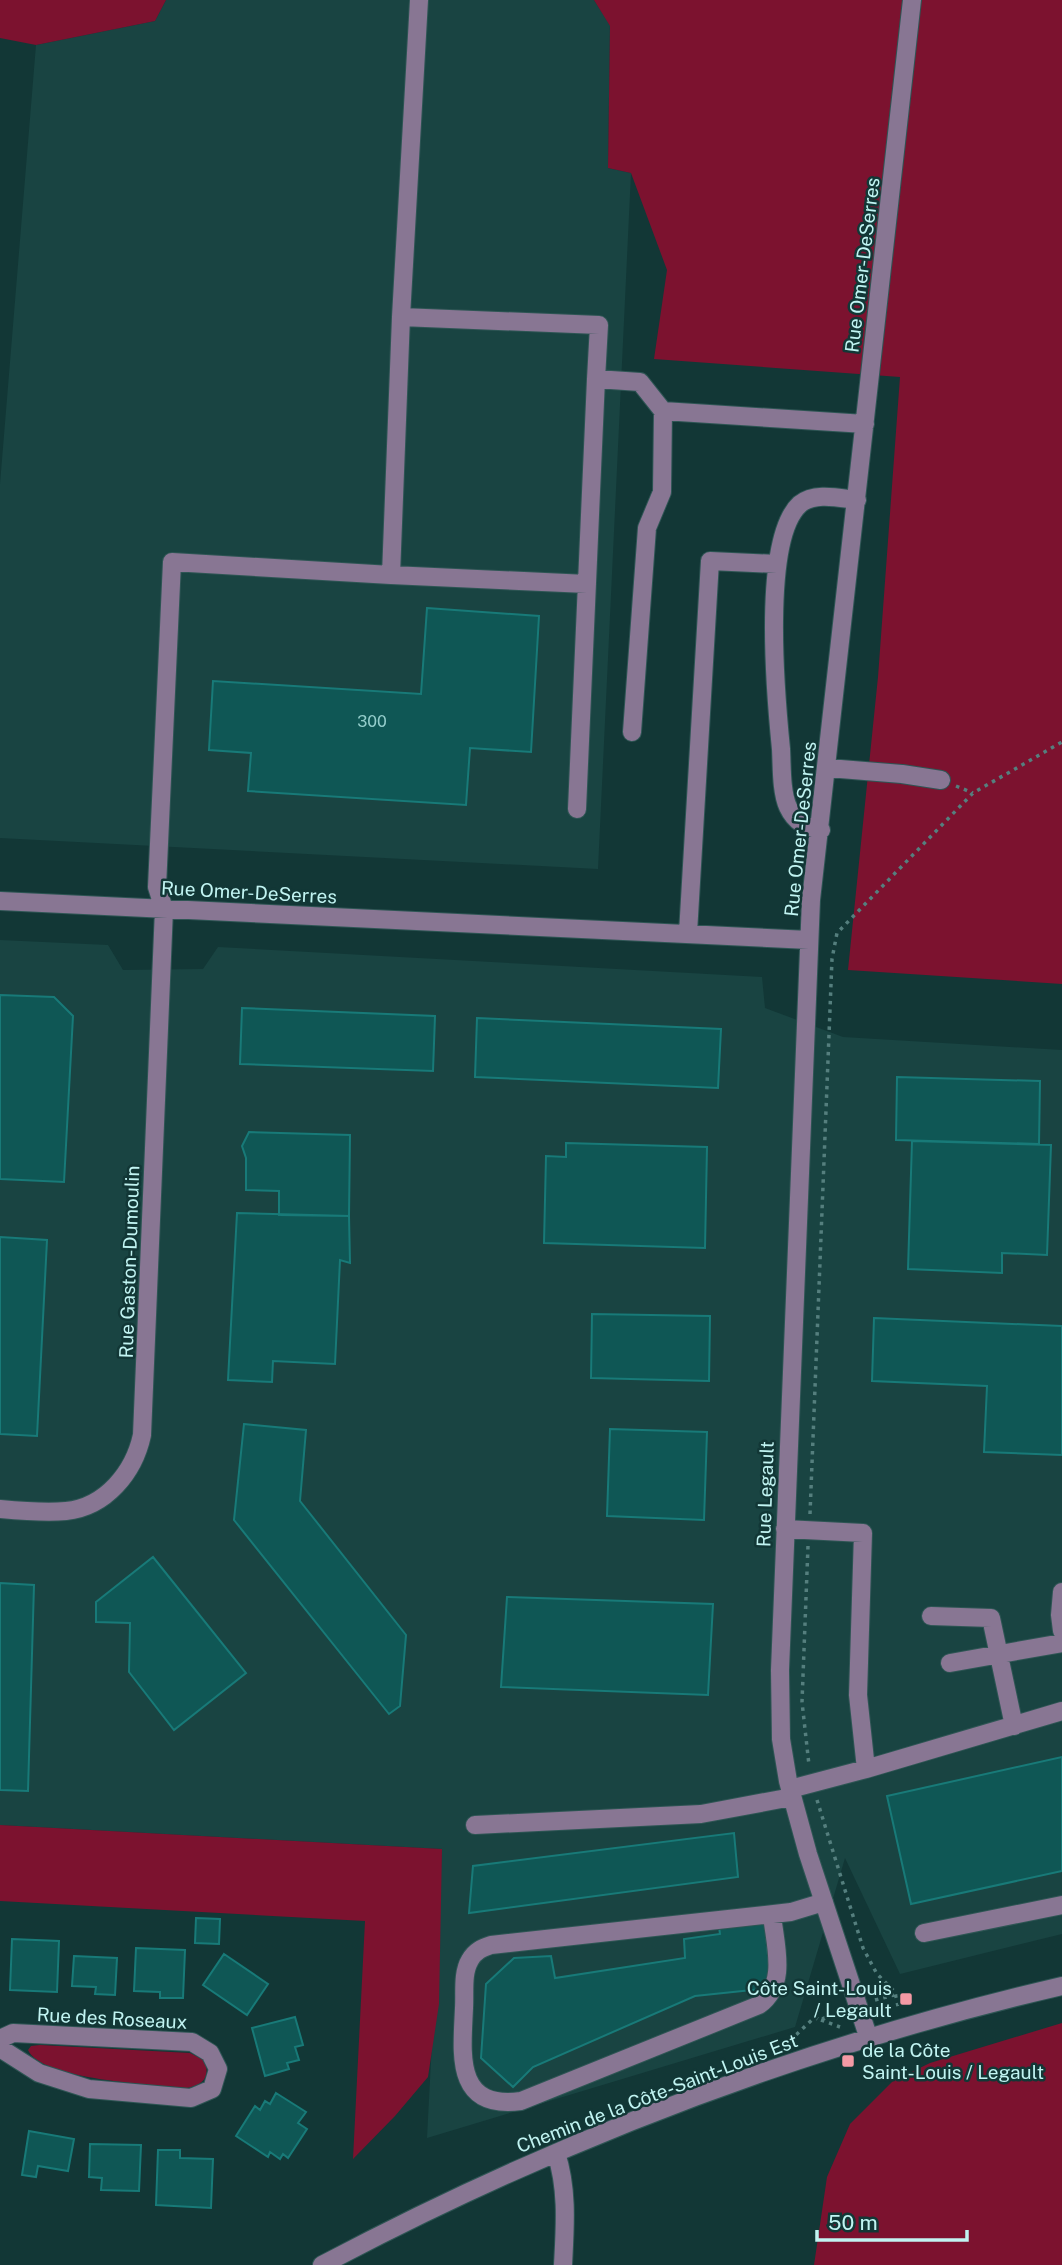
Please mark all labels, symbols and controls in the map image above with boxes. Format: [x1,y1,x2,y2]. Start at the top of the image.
street label: Rue Omer-DeSerres [840,176,884,354]
house number: 300 [357,712,387,731]
street label: Rue Omer-DeSerres [780,740,820,918]
street label: Rue Omer-DeSerres [160,876,338,908]
street label: Rue Gaston-Dumoulin [115,1165,143,1359]
street label: Rue Legault [752,1441,778,1547]
place label: Côte Saint-Louis / Legault [747,1977,892,2021]
marker: Côte Saint-Louis / Legault [898,1991,914,2007]
street label: Rue des Roseaux [36,2003,188,2033]
street label: Chemin de la Côte-Saint-Louis Est [513,2029,801,2157]
place label: de la Côte Saint-Louis / Legault [862,2039,1044,2083]
marker: de la Côte Saint-Louis / Legault [840,2053,856,2069]
scale bar [817,2198,968,2242]
text: 50 m [828,2210,878,2235]

